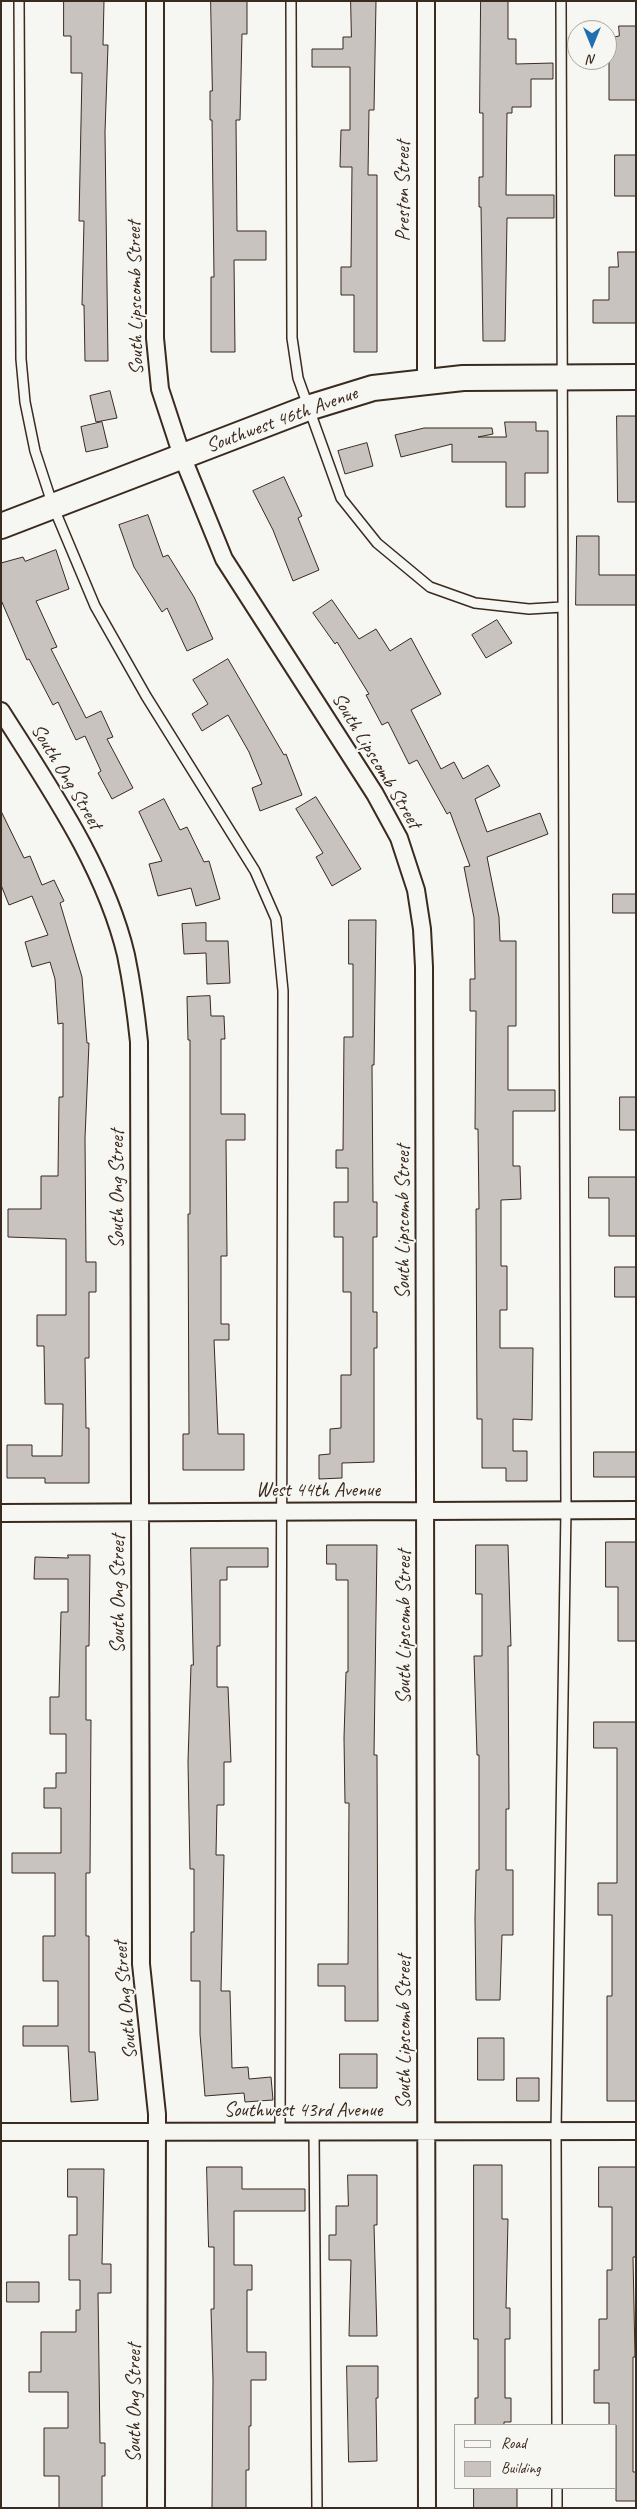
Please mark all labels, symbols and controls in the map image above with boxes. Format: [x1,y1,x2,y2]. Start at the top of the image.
north arrow [567,20,617,70]
text: N [588,51,596,68]
street label: Preston Street [392,141,416,241]
street label: South Lipscomb Street [123,221,149,375]
street label: Southwest 46th Avenue [203,381,361,459]
street label: South Lipscomb Street [326,689,426,833]
street label: South Ong Street [25,720,107,834]
street label: South Ong Street [106,1130,130,1248]
street label: South Lipscomb Street [392,1145,416,1299]
street label: West 44th Avenue [256,1479,380,1503]
street label: South Ong Street [107,1535,131,1653]
street label: South Lipscomb Street [393,1550,417,1704]
street label: South Ong Street [109,1940,143,2060]
street label: South Lipscomb Street [393,1955,417,2109]
street label: Southwest 43rd Avenue [224,2099,382,2123]
street label: South Ong Street [123,2344,147,2462]
legend [454,2424,617,2489]
text: Road [501,2434,526,2453]
text: Building [501,2459,540,2478]

